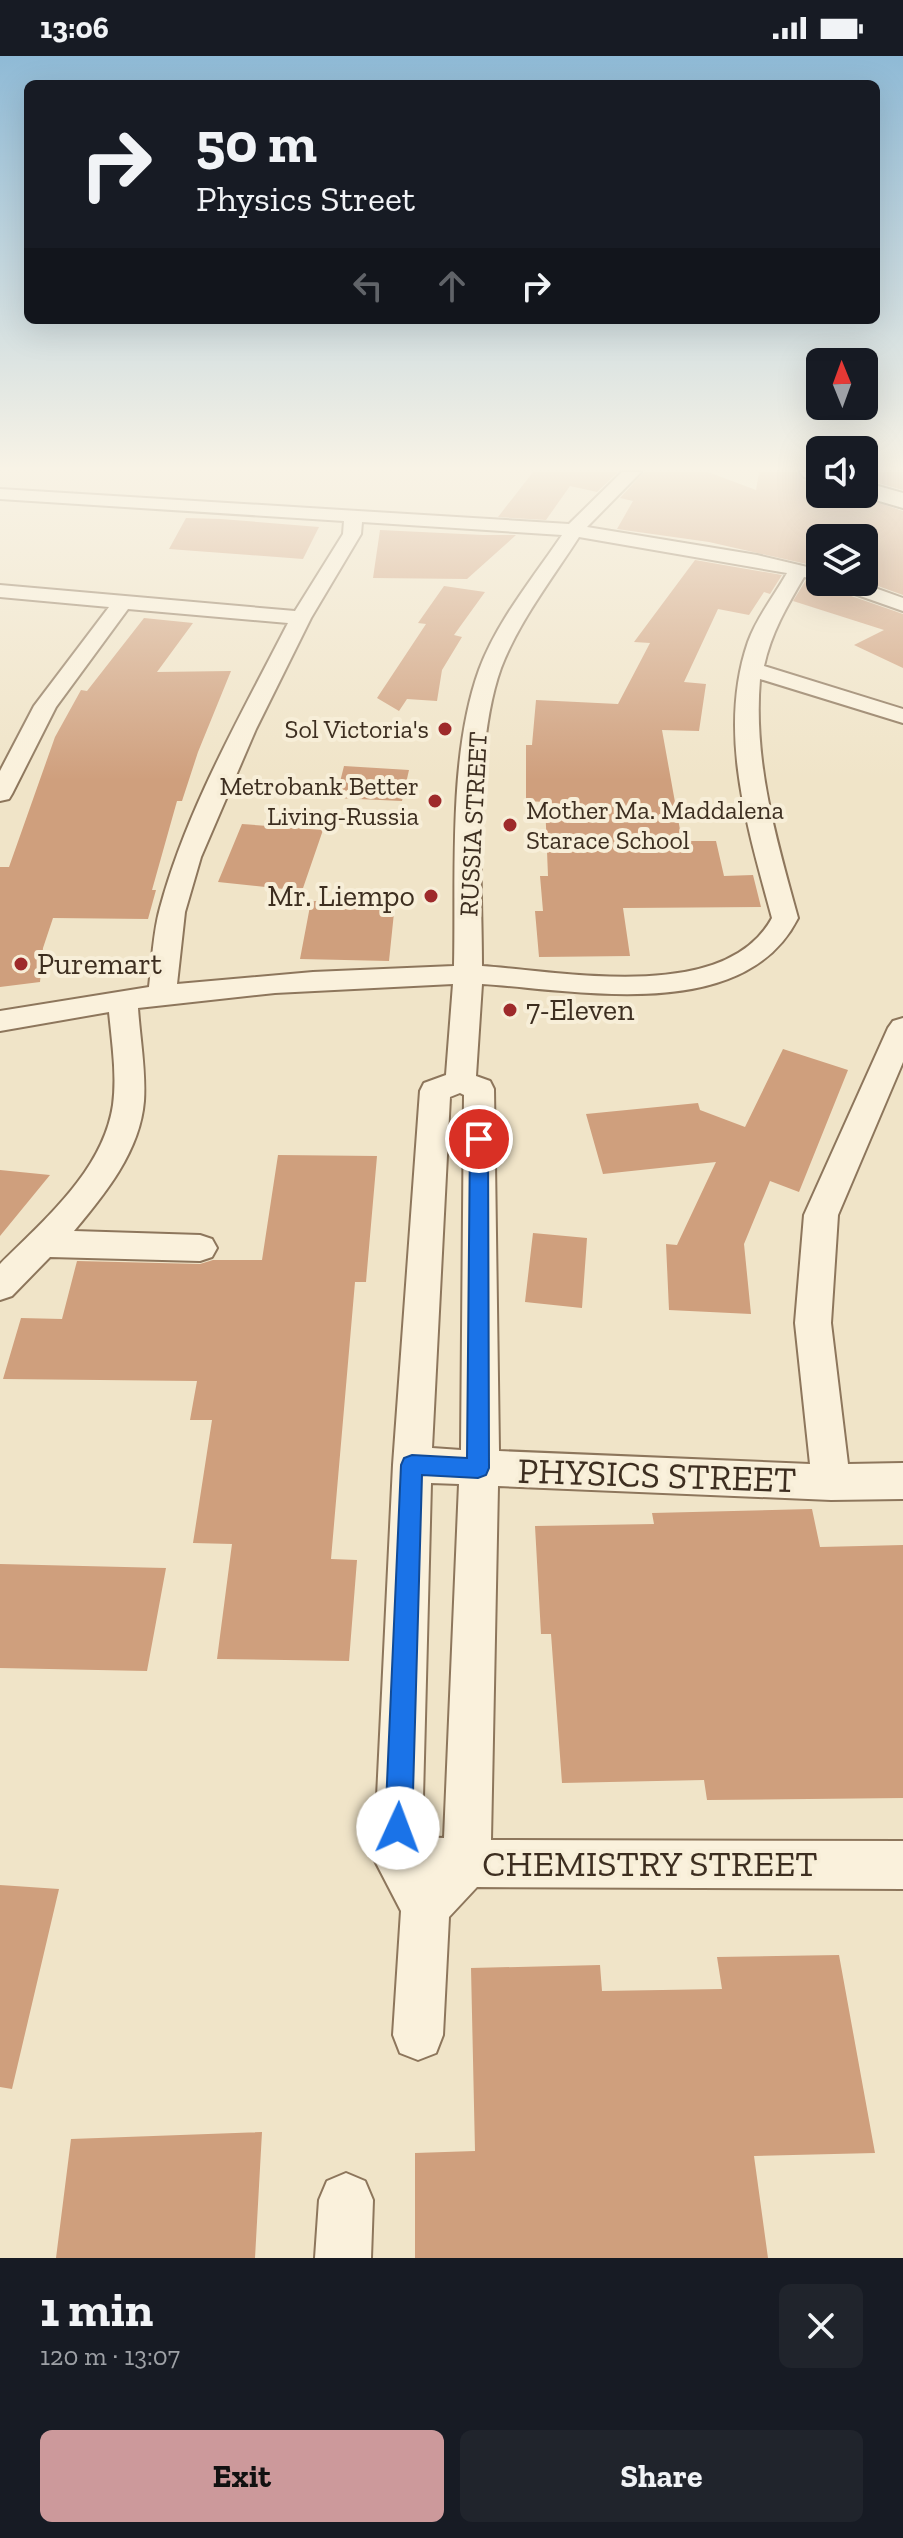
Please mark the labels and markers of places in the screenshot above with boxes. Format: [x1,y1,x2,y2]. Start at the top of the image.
place label: Sol Victoria's [285,713,429,745]
marker: Sol Victoria's [436,720,454,738]
place label: Metrobank Better Living-Russia [219,770,419,832]
marker: Metrobank Better Living-Russia [426,792,444,810]
place label: Mother Ma. Maddalena Starace School [526,794,784,856]
marker: Mother Ma. Maddalena Starace School [501,816,519,834]
place label: Mr. Liempo [267,878,415,914]
marker: Mr. Liempo [422,887,440,905]
place label: Puremart [37,946,162,982]
marker: Puremart [12,955,30,973]
place label: 7-Eleven [526,992,634,1028]
marker: 7-Eleven [501,1001,519,1019]
pin [445,1105,513,1173]

